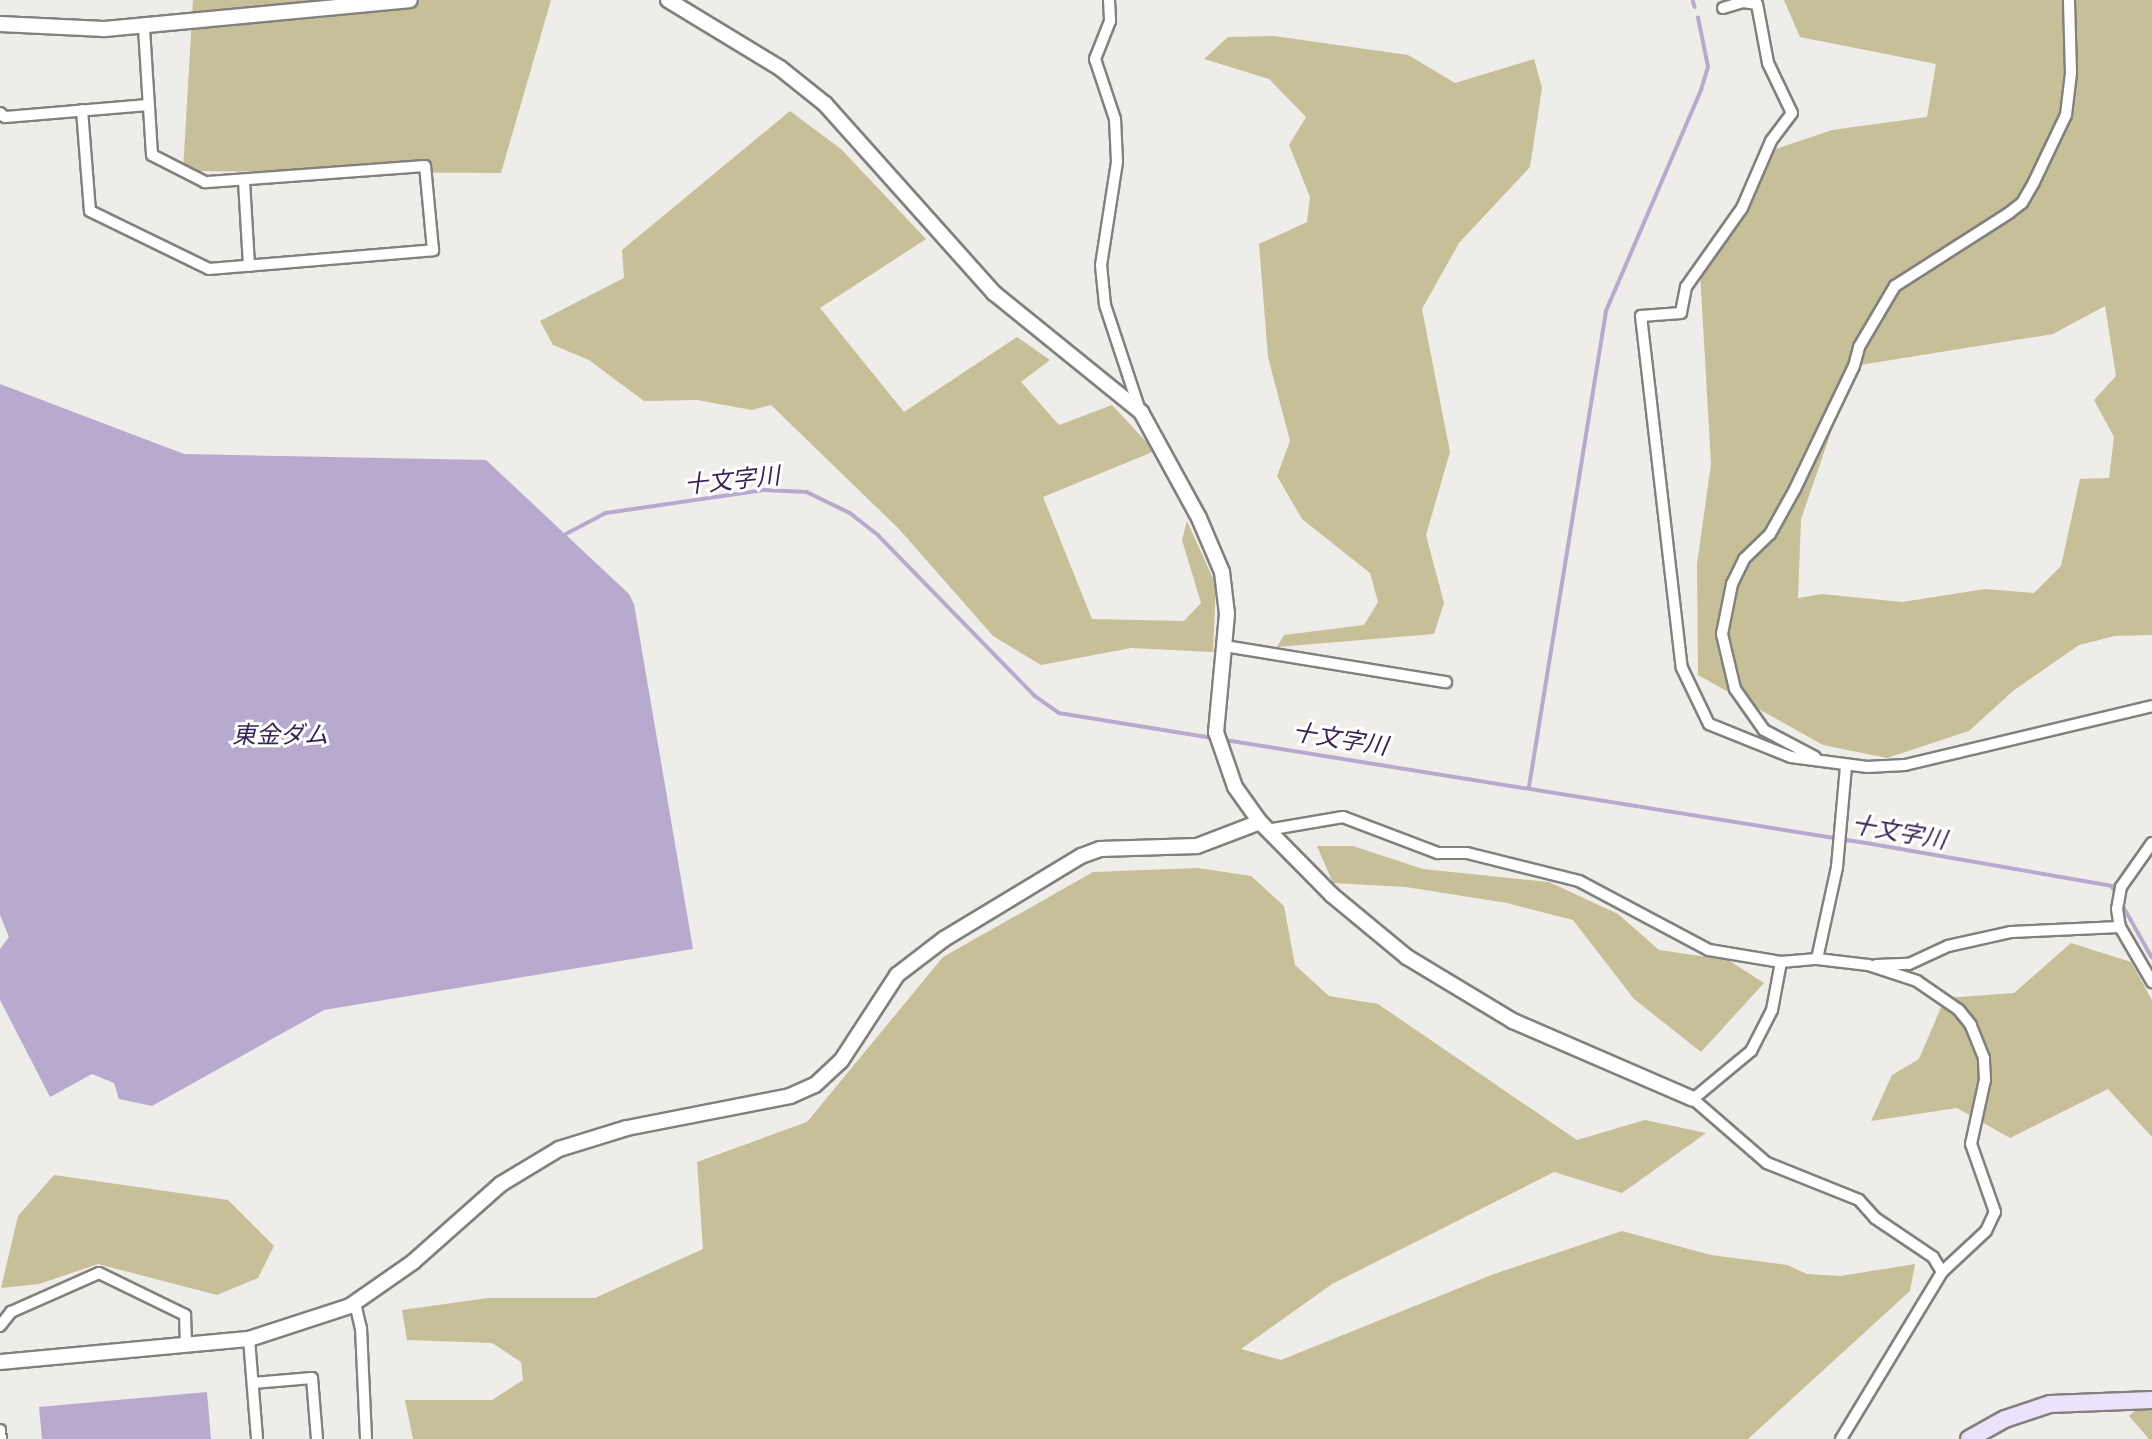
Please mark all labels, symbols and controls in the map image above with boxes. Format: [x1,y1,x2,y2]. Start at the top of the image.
water label: 十文字川 [683,461,781,499]
water label: 十文字川 [1290,717,1390,761]
water label: 東金ダム [232,721,328,749]
water label: 十文字川 [1849,809,1949,855]

